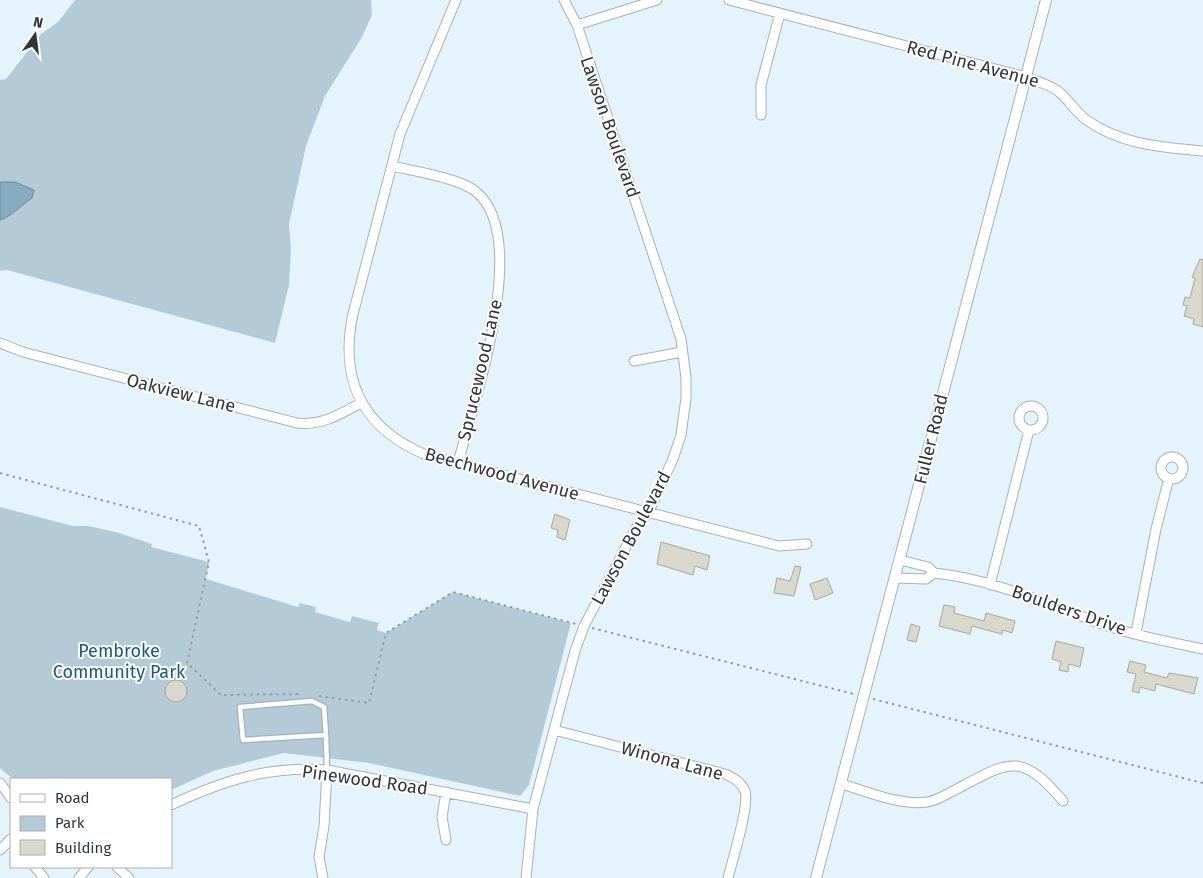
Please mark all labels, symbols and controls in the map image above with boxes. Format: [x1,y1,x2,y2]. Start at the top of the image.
north arrow [10,10,60,60]
text: N [31,13,45,32]
street label: Red Pine Avenue [904,36,1042,92]
street label: Lawson Boulevard [576,53,644,201]
street label: Sprucewood Lane [453,297,507,443]
street label: Oakview Lane [124,369,238,417]
street label: Fuller Road [909,392,953,486]
street label: Beechwood Avenue [422,443,582,505]
street label: Lawson Boulevard [587,467,675,609]
street label: Boulders Drive [1009,580,1129,640]
park label: Pembroke Community Park [53,640,186,683]
street label: Winona Lane [618,737,726,785]
street label: Pinewood Road [301,760,429,800]
legend [10,778,172,868]
text: Road [55,789,90,807]
text: Park [55,814,85,832]
text: Building [55,839,111,857]

